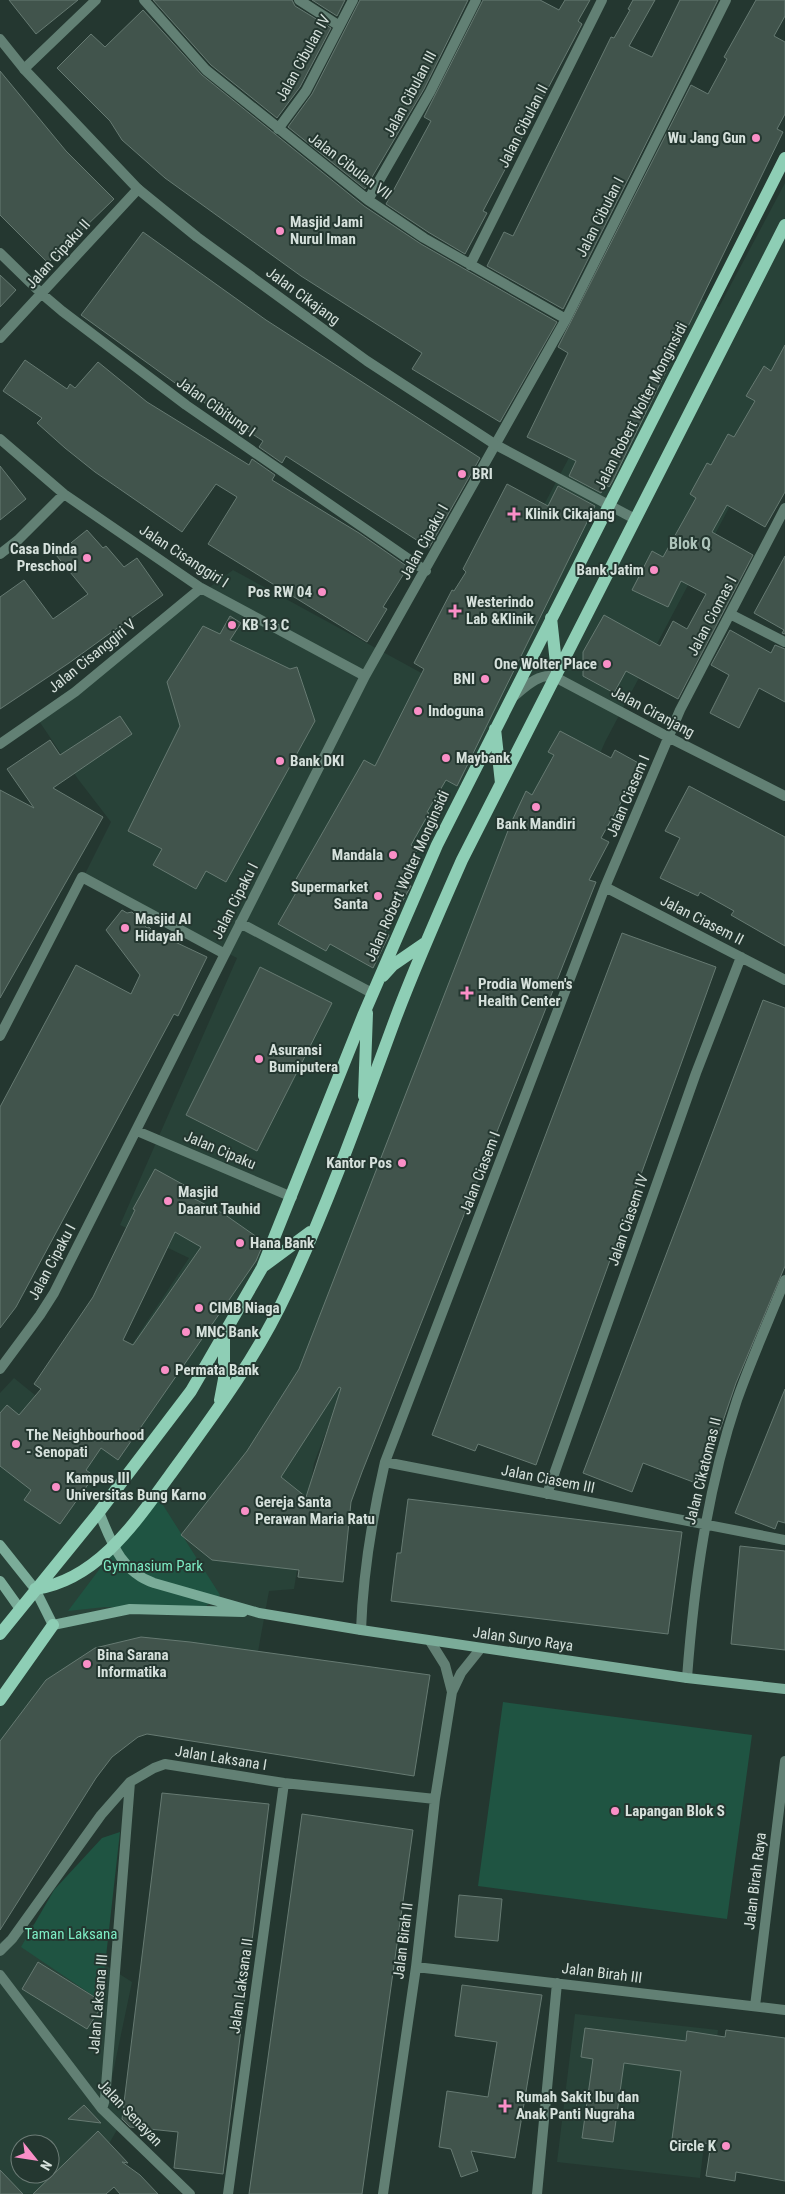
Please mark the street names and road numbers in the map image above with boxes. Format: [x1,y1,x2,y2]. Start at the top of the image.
street label: Jalan Cibulan IV [272,11,334,104]
street label: Jalan Cibulan III [380,48,440,140]
street label: Jalan Cibulan II [494,81,552,171]
street label: Jalan Cibulan VII [305,129,395,203]
street label: Jalan Cibulan I [572,174,628,260]
street label: Jalan Cipaku II [22,216,94,292]
street label: Jalan Cikajang [263,263,343,329]
street label: Jalan Robert Wolter Monginsidi [591,319,691,493]
street label: Jalan Cibitung I [173,373,259,441]
street label: Jalan Cipaku I [396,501,452,583]
street label: Jalan Cisanggiri I [136,521,232,591]
street label: Jalan Ciomas I [683,573,741,659]
street label: Jalan Cisanggiri V [45,615,140,697]
street label: Jalan Ciranjang [608,683,698,741]
street label: Jalan Ciasem I [603,752,653,840]
street label: Jalan Robert Wolter Monginsidi [361,788,453,964]
street label: Jalan Cipaku I [208,860,262,942]
street label: Jalan Ciasem II [657,891,747,949]
street label: Jalan Cipaku [181,1127,259,1173]
street label: Jalan Ciasem I [456,1129,504,1217]
street label: Jalan Ciasem IV [604,1171,652,1268]
street label: Jalan Cipaku I [24,1221,80,1303]
street label: Jalan Cikatomas II [681,1416,725,1526]
street label: Jalan Ciasem III [500,1461,596,1497]
street label: Jalan Suryo Raya [472,1623,574,1655]
street label: Jalan Laksana I [174,1742,268,1774]
street label: Jalan Birah Raya [740,1831,770,1931]
street label: Jalan Birah II [389,1902,417,1980]
street label: Jalan Laksana II [225,1937,257,2035]
street label: Jalan Laksana III [85,1953,111,2055]
street label: Jalan Birah III [561,1959,643,1987]
street label: Jalan Senayan [94,2076,166,2150]

